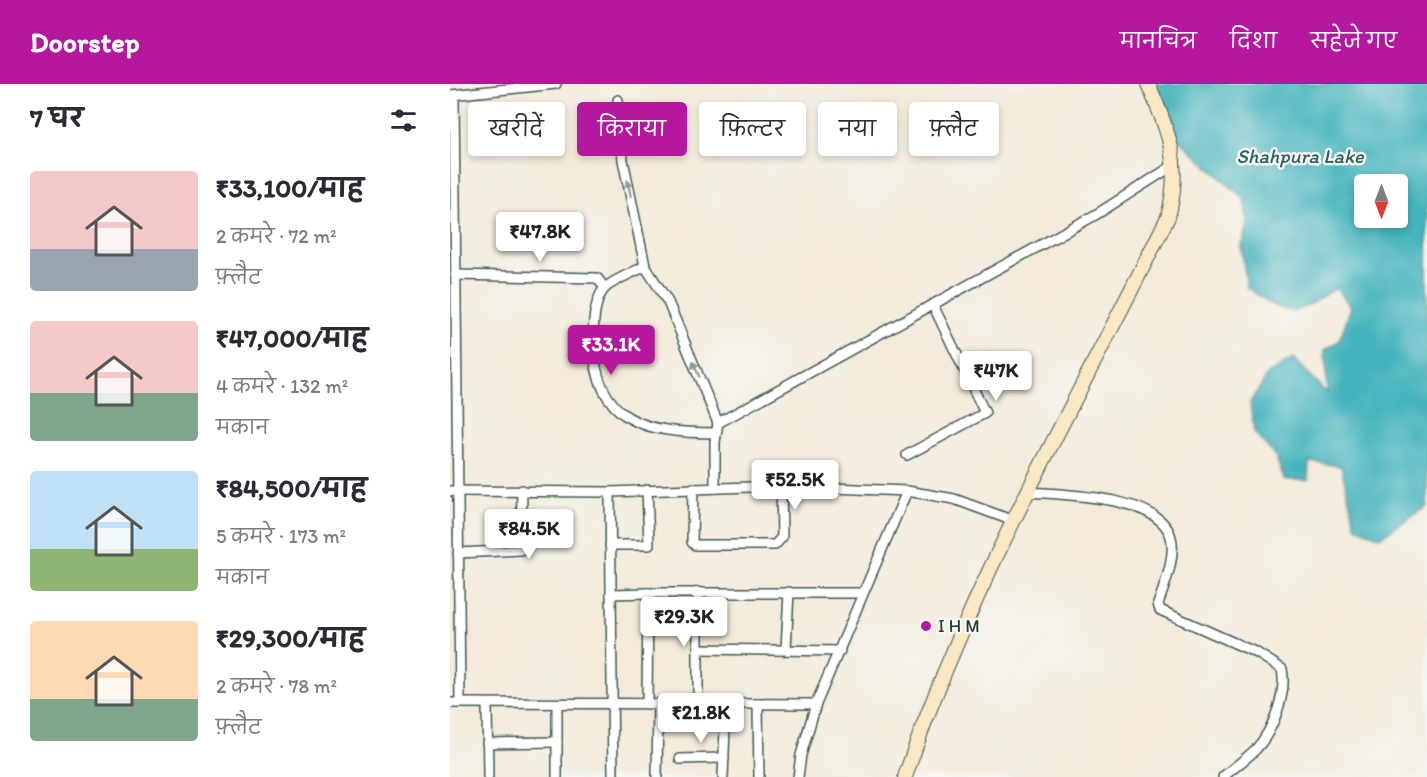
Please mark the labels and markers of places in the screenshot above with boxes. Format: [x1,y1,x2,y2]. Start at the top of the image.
pin: ₹47.8K [491,212,589,263]
pin: ₹33.1K [562,325,660,376]
pin: ₹47K [960,351,1032,402]
pin: ₹52.5K [746,460,844,511]
pin: ₹84.5K [480,509,578,560]
pin: ₹29.3K [635,597,733,648]
place label: I H M [938,615,980,637]
marker: I H M [919,619,933,633]
pin: ₹21.8K [652,693,750,744]

